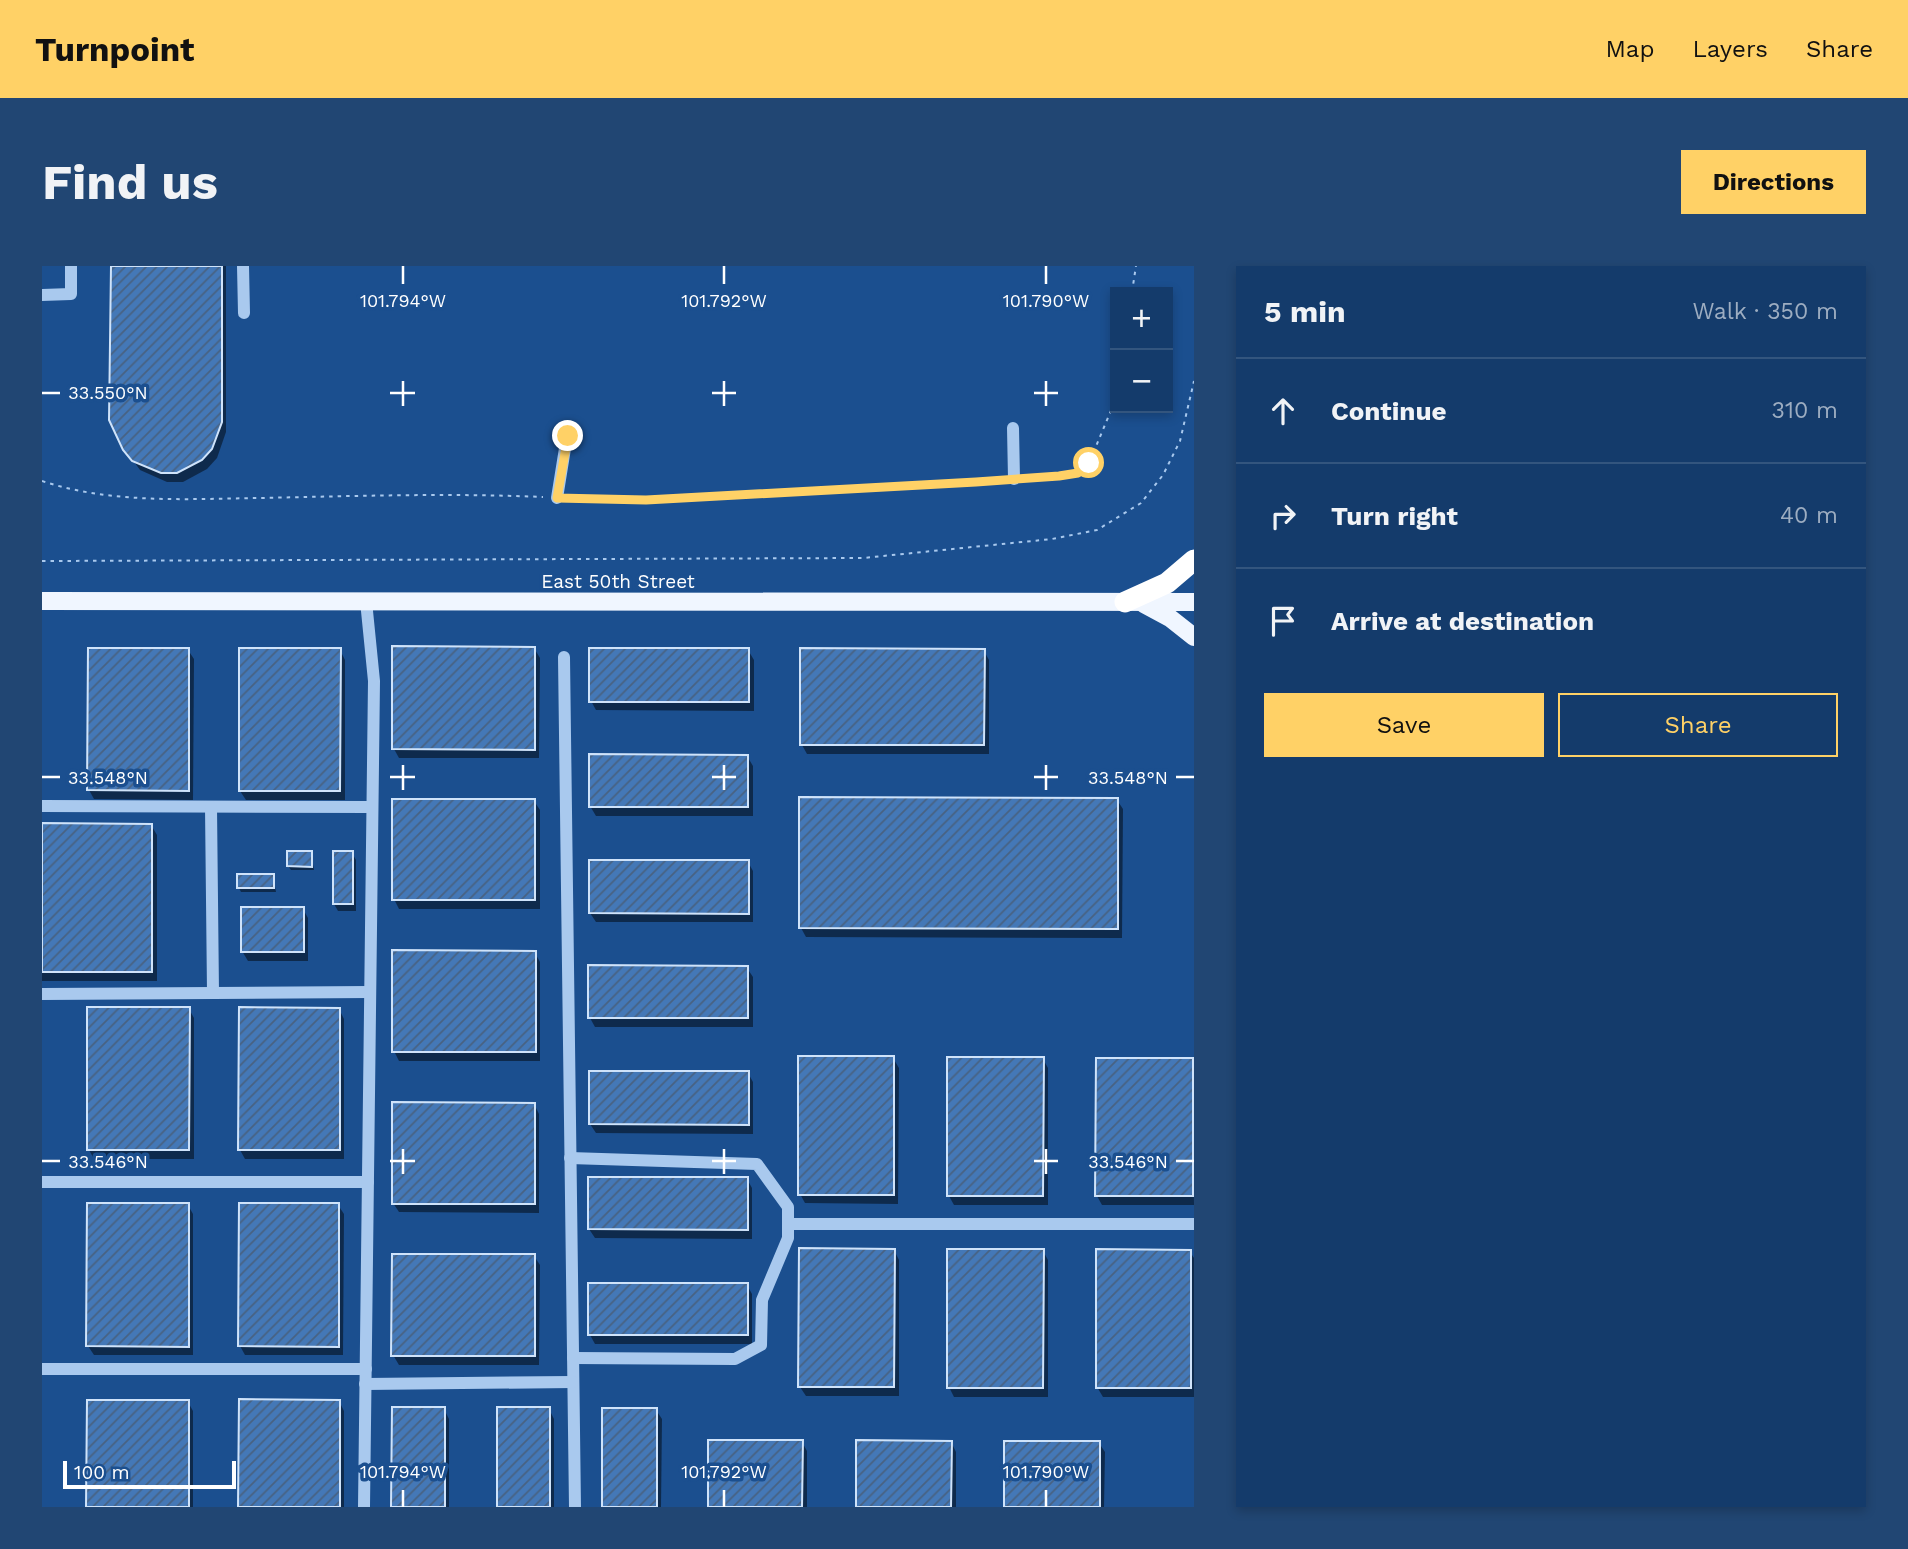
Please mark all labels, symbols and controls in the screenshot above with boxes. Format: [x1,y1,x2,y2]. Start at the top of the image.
text: Turnpoint [35,30,194,69]
text: Map [1606,35,1654,63]
text: Layers [1692,35,1768,63]
text: Share [1806,35,1873,63]
button: Directions [1681,150,1866,214]
text: Find us [42,153,218,211]
map controls [1110,287,1173,413]
button: + [1110,287,1173,350]
text: 101.794°W [360,290,446,311]
text: 101.792°W [681,290,767,311]
text: 101.790°W [1003,290,1089,311]
text: 5 min [1264,294,1346,329]
text: Walk · 350 m [1692,298,1838,325]
button: − [1110,350,1173,413]
text: 33.550°N [68,382,148,403]
icon: ahead [1264,392,1302,430]
text: Continue [1331,396,1447,426]
text: 310 m [1772,397,1838,424]
route end [552,420,583,451]
route start [1073,447,1104,478]
icon: right [1264,497,1302,535]
text: Turn right [1331,501,1458,531]
text: 40 m [1780,502,1838,529]
street label: East 50th Street [541,570,695,593]
icon: arrive [1264,602,1302,640]
text: Arrive at destination [1331,606,1594,636]
button: Save [1264,693,1544,757]
button: Share [1558,693,1838,757]
text: 33.548°N [68,767,148,788]
text: 33.548°N [1088,767,1168,788]
text: 33.546°N [68,1151,148,1172]
text: 33.546°N [1088,1151,1168,1172]
scale bar [63,1458,236,1490]
text: 100 m [74,1461,130,1484]
text: 101.794°W [360,1461,446,1482]
text: 101.792°W [681,1461,767,1482]
text: 101.790°W [1003,1461,1089,1482]

